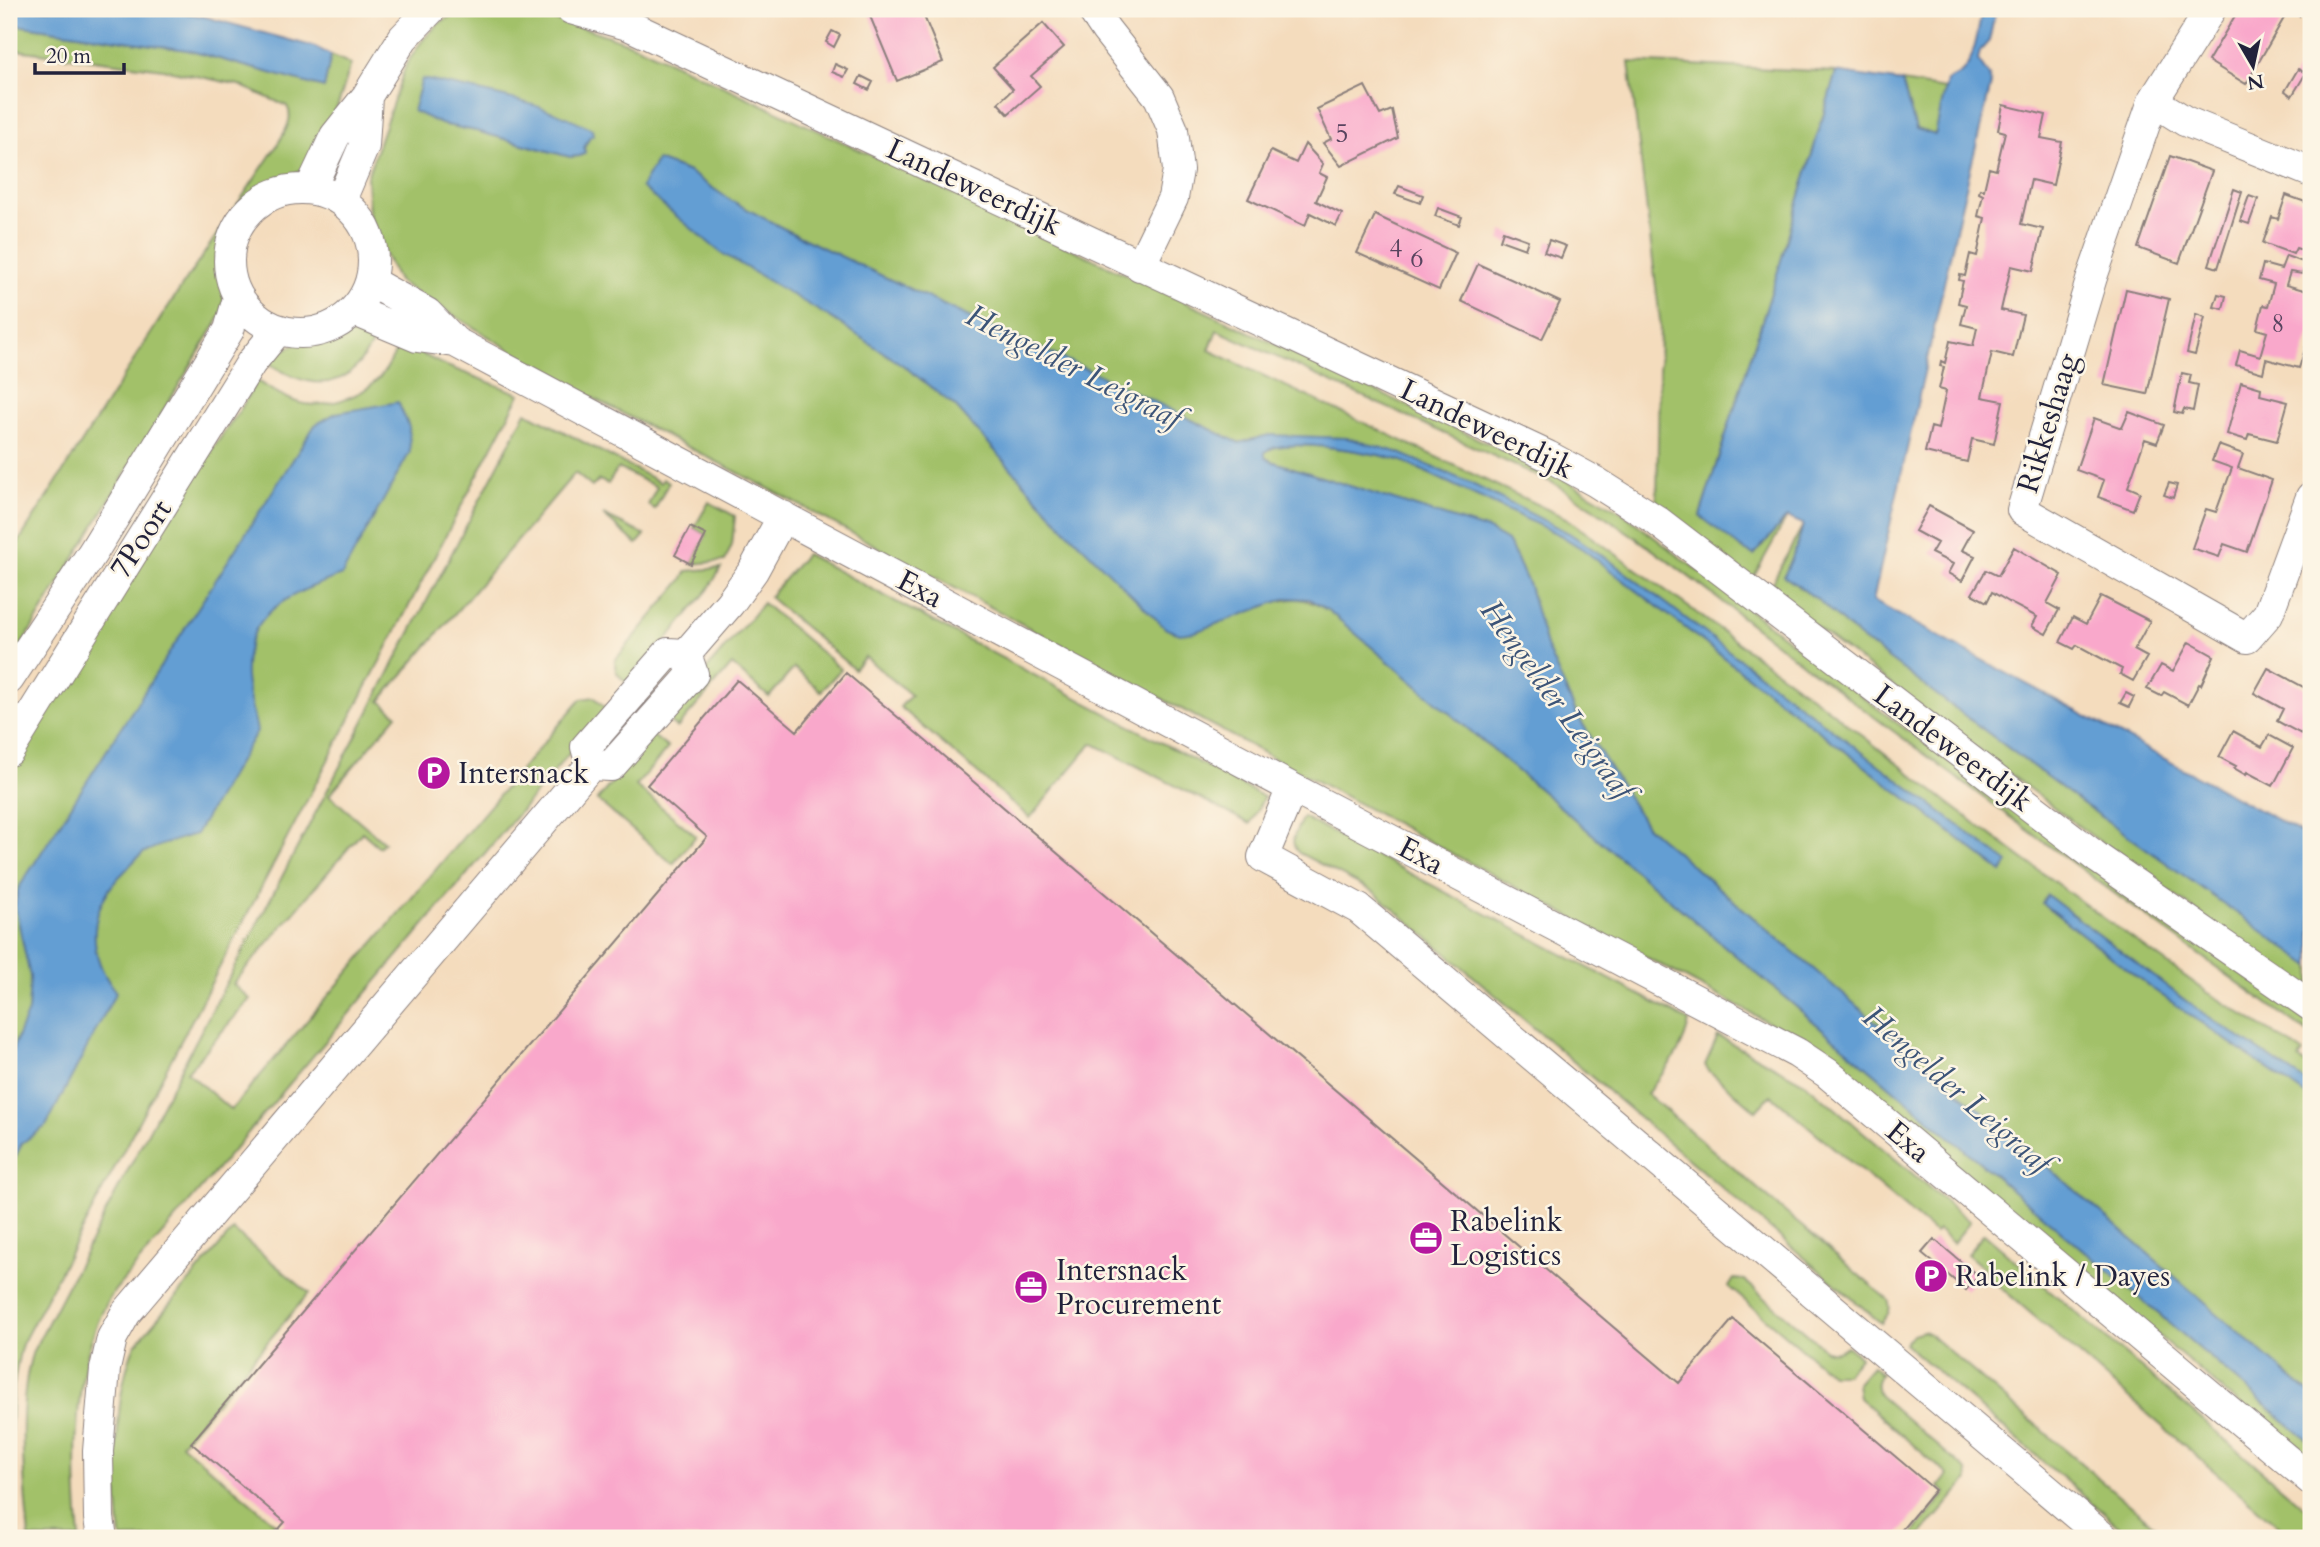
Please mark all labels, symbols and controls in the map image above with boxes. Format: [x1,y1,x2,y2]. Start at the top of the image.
scale bar [35,32,124,76]
north arrow [2218,32,2288,102]
text: 20 m [46,42,91,71]
text: N [2245,68,2266,96]
house number: 5 [1335,116,1349,151]
street label: Landeweerdijk [880,129,1068,245]
house number: 4 [1389,231,1403,266]
house number: 6 [1410,241,1424,276]
water label: Hengelder Leigraaf [958,294,1195,443]
house number: 8 [2271,306,2285,341]
street label: Rikkeshaag [2007,348,2089,498]
street label: Landeweerdijk [1393,369,1581,489]
street label: 7Poort [100,491,182,586]
street label: Exa [890,560,950,618]
water label: Hengelder Leigraaf [1469,591,1648,814]
street label: Landeweerdijk [1865,675,2041,821]
place label: Intersnack [458,753,589,794]
parking icon: Intersnack [415,754,453,792]
street label: Exa [1391,827,1451,885]
water label: Hengelder Leigraaf [1853,996,2066,1189]
street label: Exa [1877,1111,1939,1173]
place label: Rabelink Logistics [1450,1201,1563,1276]
office icon: Rabelink Logistics [1407,1219,1445,1257]
place label: Intersnack Procurement [1056,1250,1222,1325]
place label: Rabelink / Dayes [1955,1256,2170,1297]
parking icon: Rabelink / Dayes [1912,1257,1950,1295]
office icon: Intersnack Procurement [1012,1268,1050,1306]

